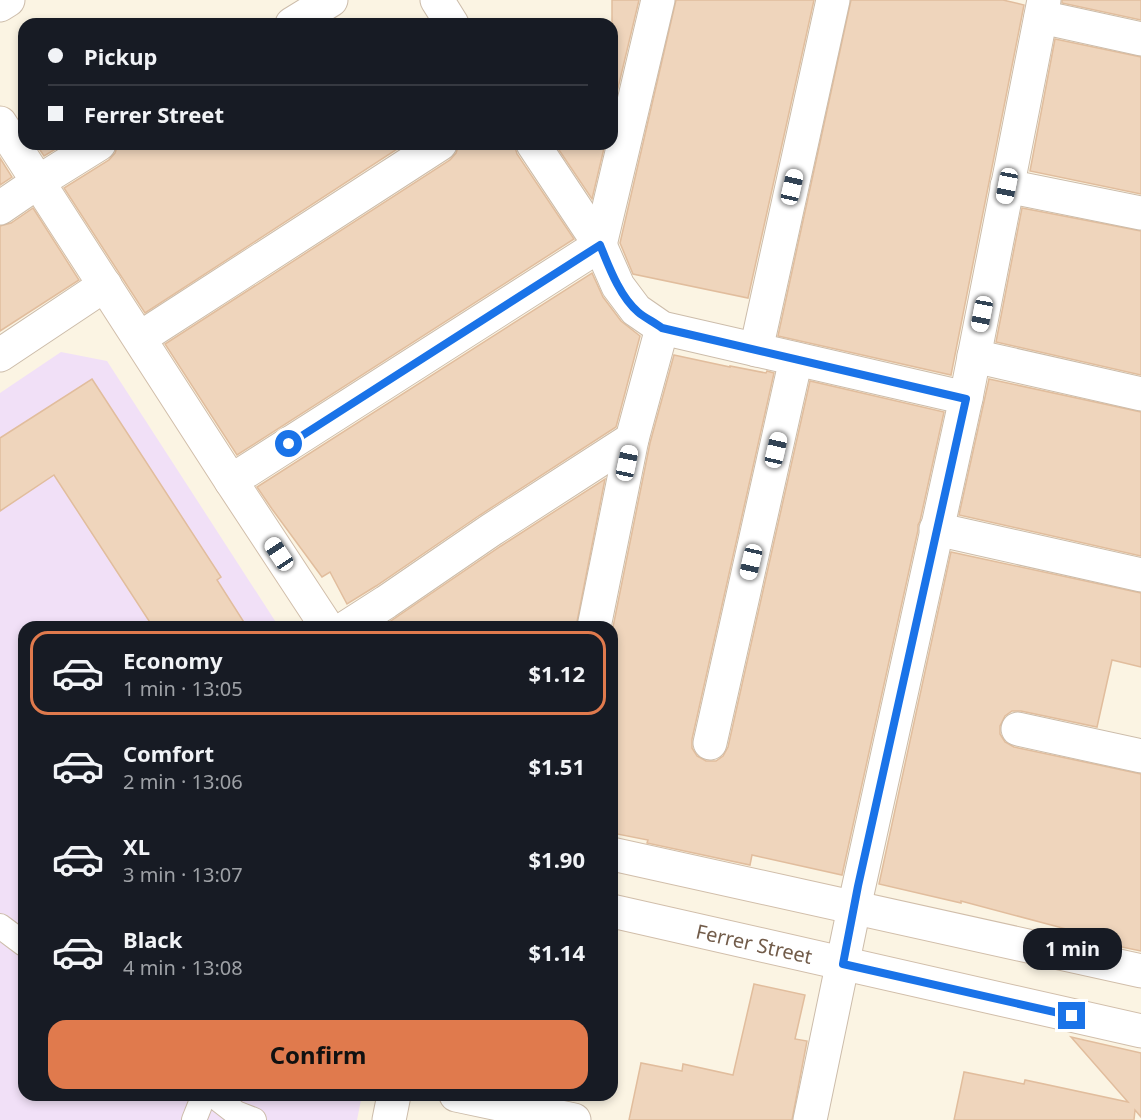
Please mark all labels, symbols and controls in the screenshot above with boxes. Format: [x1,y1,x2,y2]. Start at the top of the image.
text: Pickup [84,41,157,71]
text: Ferrer Street [84,99,224,129]
car [779,167,805,207]
car [995,167,1019,205]
car [970,295,994,333]
route start [275,430,302,457]
car [763,430,789,470]
car [614,444,640,482]
car [261,534,297,574]
car [738,542,764,582]
text: Economy [123,645,222,675]
icon: car [51,646,105,700]
text: $1.12 [528,658,585,688]
text: 1 min · 13:05 [123,675,243,702]
text: Comfort [123,738,214,768]
icon: car [51,739,105,793]
text: $1.51 [528,751,585,781]
text: 2 min · 13:06 [123,768,243,795]
text: XL [123,831,150,861]
icon: car [51,832,105,886]
text: $1.90 [528,844,585,874]
text: 3 min · 13:07 [123,861,243,888]
street label: Ferrer Street [694,917,815,970]
text: Black [123,924,182,954]
icon: car [51,925,105,979]
callout: 1 min [1022,929,1122,971]
text: 1 min [1045,935,1100,962]
text: $1.14 [528,937,585,967]
text: 4 min · 13:08 [123,954,243,981]
route end [1058,1002,1085,1029]
button: Confirm [48,1020,588,1089]

